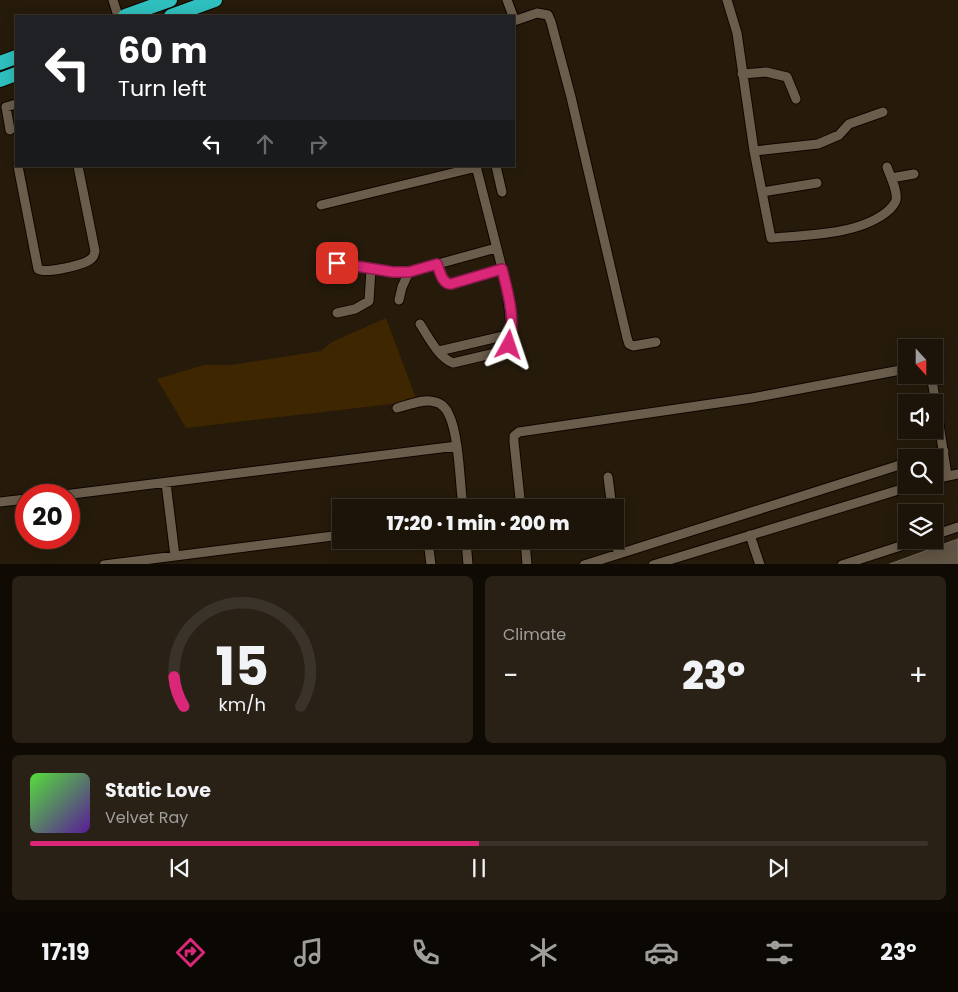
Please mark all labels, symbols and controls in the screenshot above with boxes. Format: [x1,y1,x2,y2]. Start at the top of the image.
text: 60 m [118,26,208,75]
icon: left [35,35,100,100]
text: Turn left [118,73,206,104]
icon: left [198,130,226,158]
icon: ahead [251,130,279,158]
icon: right [304,130,332,158]
pin [316,242,358,284]
icon: arrive [323,249,351,277]
position arrow [482,318,534,370]
north arrow [898,339,942,384]
map controls [898,339,943,549]
button: sound [898,394,943,439]
button: search [898,449,943,494]
speed limit sign: 20 [15,484,80,549]
button: layers [898,504,943,549]
text: 17:20 · 1 min · 200 m [387,510,569,537]
text: Climate [503,623,566,646]
text: 15 [216,630,269,703]
text: 23° [682,649,745,702]
text: − [503,656,518,695]
text: + [909,656,928,695]
text: km/h [219,692,266,717]
text: Static Love [105,777,211,804]
text: Velvet Ray [105,806,188,829]
icon: previous [166,854,194,882]
icon: pause [465,854,493,882]
icon: next [764,854,792,882]
icon: directions [173,935,208,970]
icon: music [291,935,326,970]
icon: phone [408,935,443,970]
icon: climate [526,935,561,970]
icon: car [644,935,679,970]
icon: filters [762,935,797,970]
text: 17:19 [41,937,90,968]
text: 23° [880,937,916,968]

